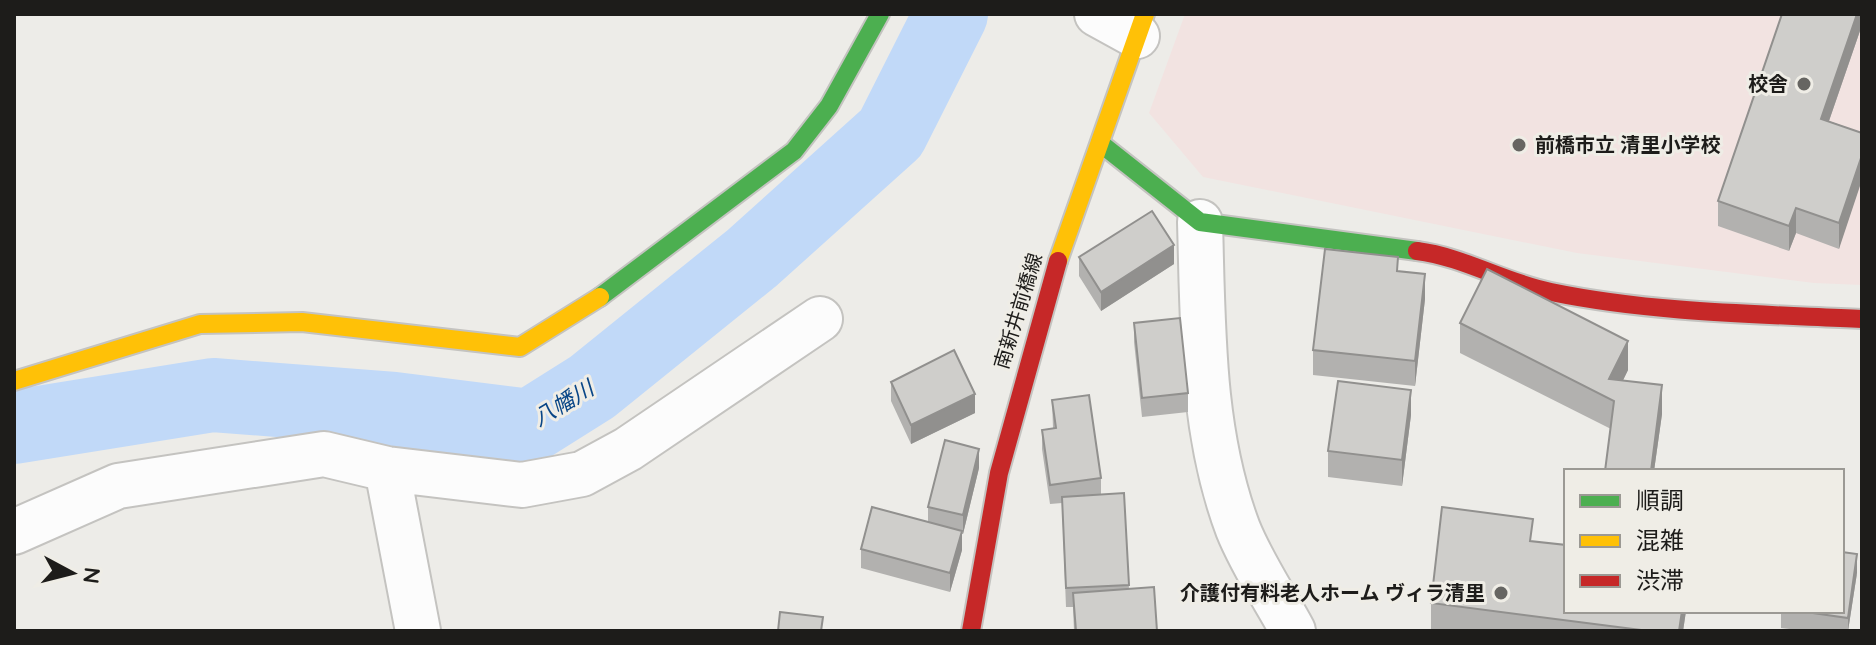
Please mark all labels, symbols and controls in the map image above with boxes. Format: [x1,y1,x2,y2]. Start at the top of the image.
place label: 校舎 [1748,71,1788,96]
marker: 校舎 [1795,75,1813,93]
place label: 前橋市立 清里小学校 [1535,132,1721,157]
marker: 前橋市立 清里小学校 [1510,136,1528,154]
street label: 南新井前橋線 [988,250,1047,372]
water label: 八幡川 [527,373,600,432]
legend [1564,469,1844,613]
text: 順調 [1636,485,1684,515]
text: 混雑 [1636,525,1684,555]
north arrow [32,533,112,613]
text: 渋滞 [1636,565,1684,595]
text: N [77,566,107,585]
place label: 介護付有料老人ホーム ヴィラ清里 [1180,580,1485,605]
marker: 介護付有料老人ホーム ヴィラ清里 [1492,584,1510,602]

